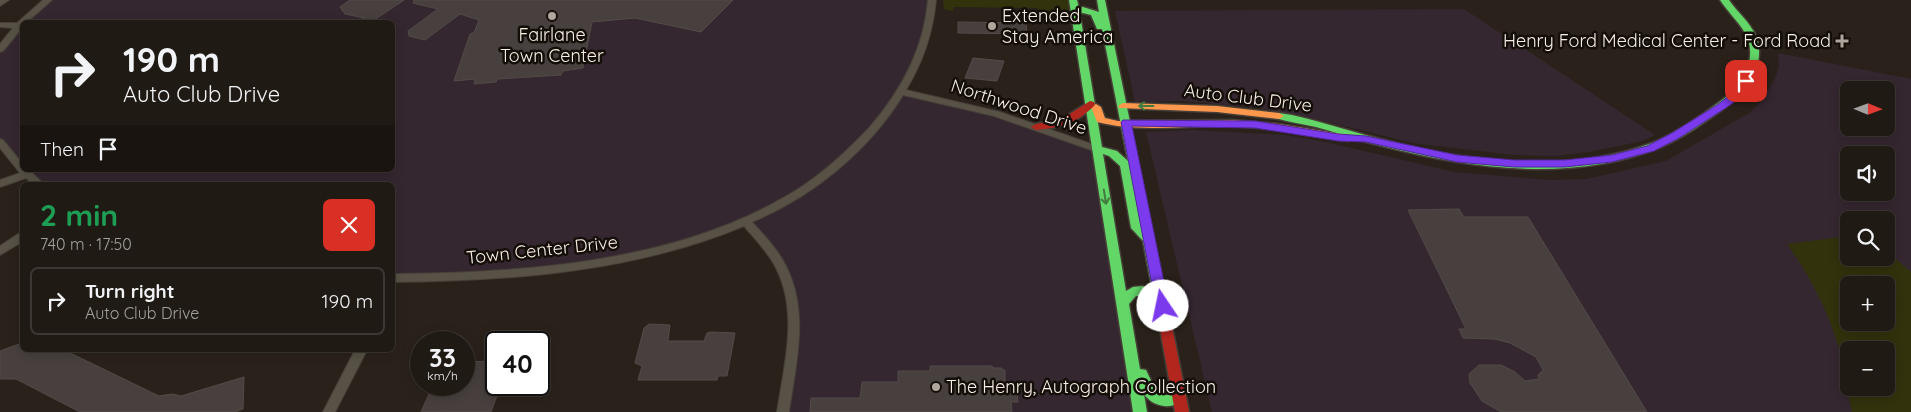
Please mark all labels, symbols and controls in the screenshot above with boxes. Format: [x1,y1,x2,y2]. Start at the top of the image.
place label: Extended Stay America [1002,4,1114,48]
marker: Fairlane Town Center [546,10,558,22]
marker: Extended Stay America [986,20,998,32]
place label: Fairlane Town Center [500,23,604,67]
place label: Henry Ford Medical Center - Ford Road [1503,29,1831,52]
marker: Henry Ford Medical Center - Ford Road [1835,34,1849,48]
text: 190 m [123,37,220,81]
icon: right [40,40,105,105]
pin [1725,60,1767,102]
icon: arrive [1732,67,1760,95]
street label: Northwood Drive [948,74,1090,139]
street label: Auto Club Drive [1183,78,1313,117]
text: Auto Club Drive [123,80,280,108]
north arrow [1840,81,1895,136]
map controls [1840,81,1895,396]
one-way arrow [1138,101,1154,111]
icon: arrive [94,135,122,163]
text: Then [40,137,84,161]
button: sound [1840,146,1895,201]
one-way arrow [1101,189,1111,205]
text: 2 min [40,196,118,234]
button: close [323,199,375,251]
button: search [1840,211,1895,266]
street label: Town Center Drive [465,230,619,269]
text: 740 m · 17:50 [40,234,132,254]
button: + [1840,276,1895,331]
text: Turn right [85,279,174,303]
position arrow [1136,279,1188,331]
icon: right [42,287,70,315]
text: 190 m [322,289,373,313]
text: Auto Club Drive [85,303,199,323]
speed limit sign: 40 [485,331,550,396]
button: − [1840,341,1895,396]
text: 33 [429,342,456,373]
text: km/h [427,368,458,383]
place label: The Henry, Autograph Collection [946,375,1216,398]
marker: The Henry, Autograph Collection [930,381,942,393]

